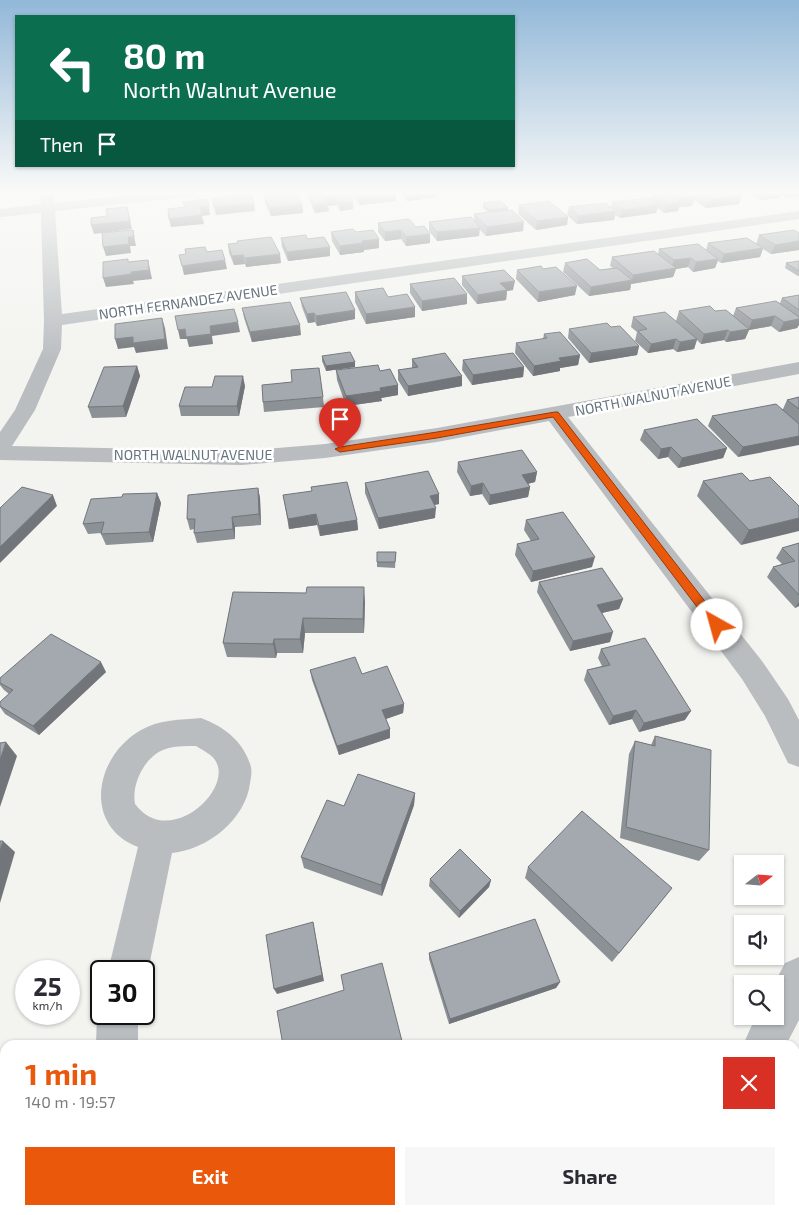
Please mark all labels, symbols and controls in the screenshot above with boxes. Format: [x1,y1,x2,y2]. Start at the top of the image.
text: 80 m [123,34,205,76]
icon: left [40,35,105,100]
text: North Walnut Avenue [123,76,337,102]
icon: arrive [93,130,121,158]
text: Then [40,133,83,156]
street label: NORTH FERNANDEZ AVENUE [97,281,279,322]
street label: NORTH WALNUT AVENUE [574,372,732,419]
pin [319,398,361,449]
icon: arrive [326,405,354,433]
street label: NORTH WALNUT AVENUE [114,446,272,463]
position arrow [690,598,742,650]
north arrow [734,855,784,905]
map controls [734,855,784,1025]
button: sound [734,915,784,965]
speed limit sign: 30 [90,960,155,1025]
text: 25 [33,971,62,1001]
button: search [734,975,784,1025]
text: km/h [33,998,62,1012]
text: 1 min [25,1055,97,1091]
button: close [723,1057,775,1109]
text: 140 m · 19:57 [25,1092,115,1111]
button: Exit [25,1147,395,1205]
button: Share [405,1147,775,1205]

